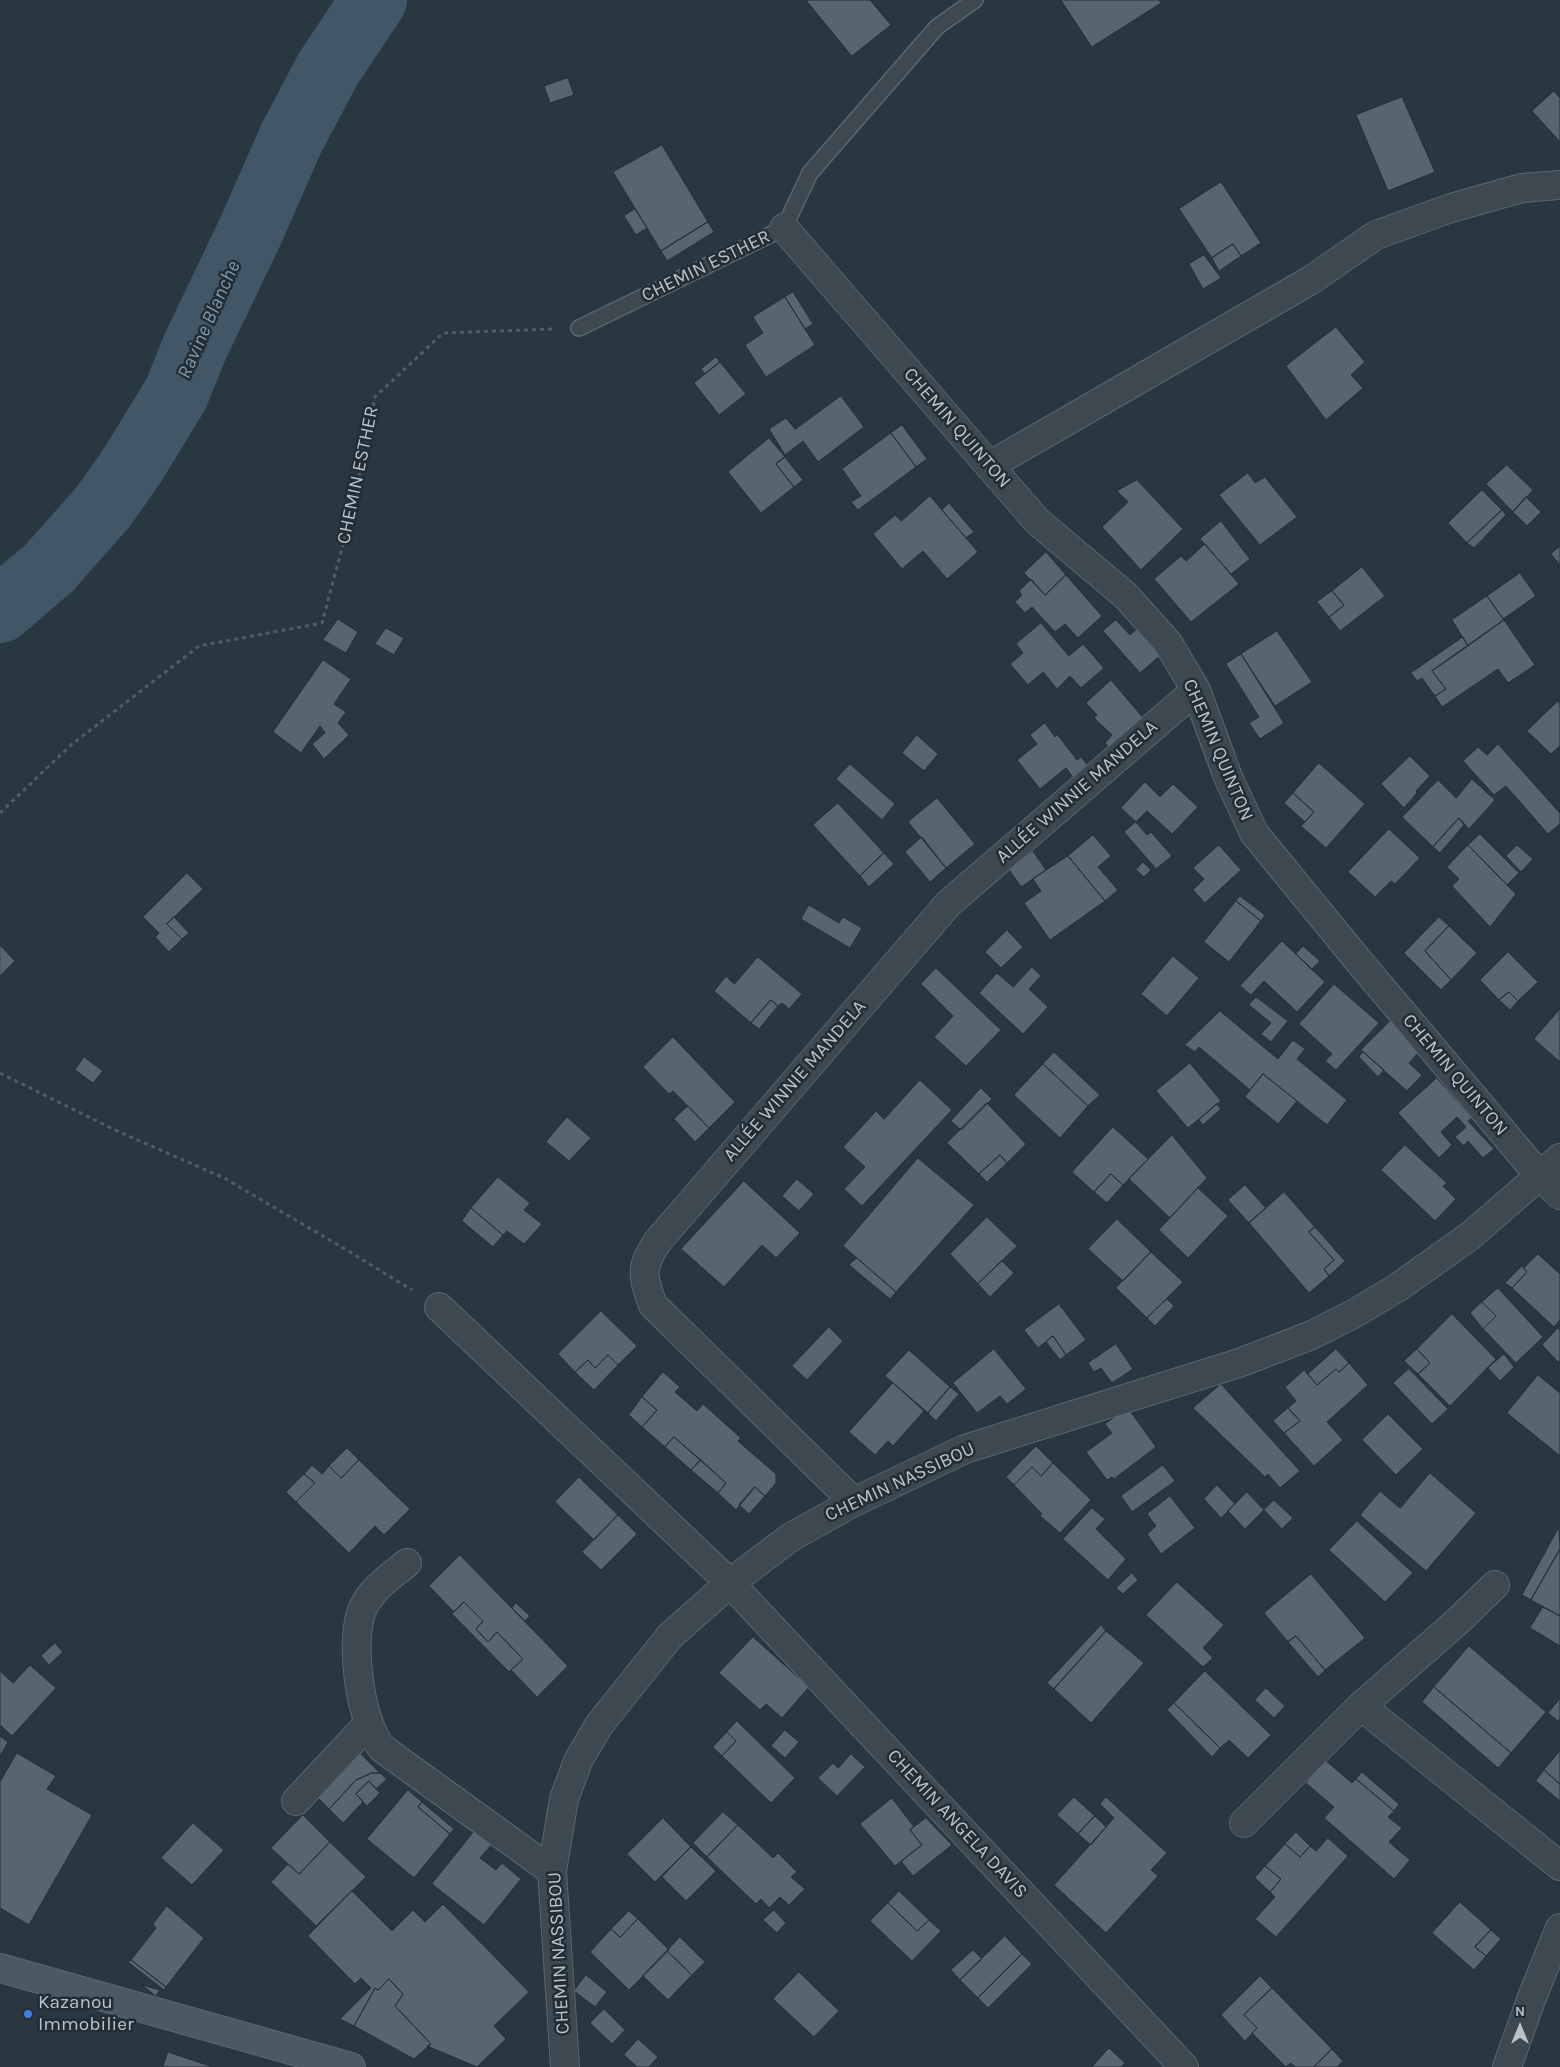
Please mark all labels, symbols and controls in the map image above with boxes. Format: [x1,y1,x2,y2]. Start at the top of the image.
street label: CHEMIN ESTHER [638,225,774,307]
water label: Ravine Blanche [172,257,246,383]
street label: CHEMIN QUINTON [899,363,1015,493]
street label: CHEMIN ESTHER [332,404,384,546]
street label: CHEMIN QUINTON [1178,676,1258,824]
street label: ALLÉE WINNIE MANDELA [992,716,1162,868]
street label: ALLÉE WINNIE MANDELA [719,996,871,1166]
street label: CHEMIN QUINTON [1397,1010,1513,1140]
street label: CHEMIN NASSIBOU [821,1437,979,1527]
street label: CHEMIN ANGELA DAVIS [882,1745,1032,1903]
street label: CHEMIN NASSIBOU [543,1871,575,2035]
place label: Kazanou Immobilier [38,1992,134,2036]
north arrow [1495,2002,1545,2052]
text: N [1515,2003,1525,2020]
marker: Kazanou Immobilier [22,2008,34,2020]

